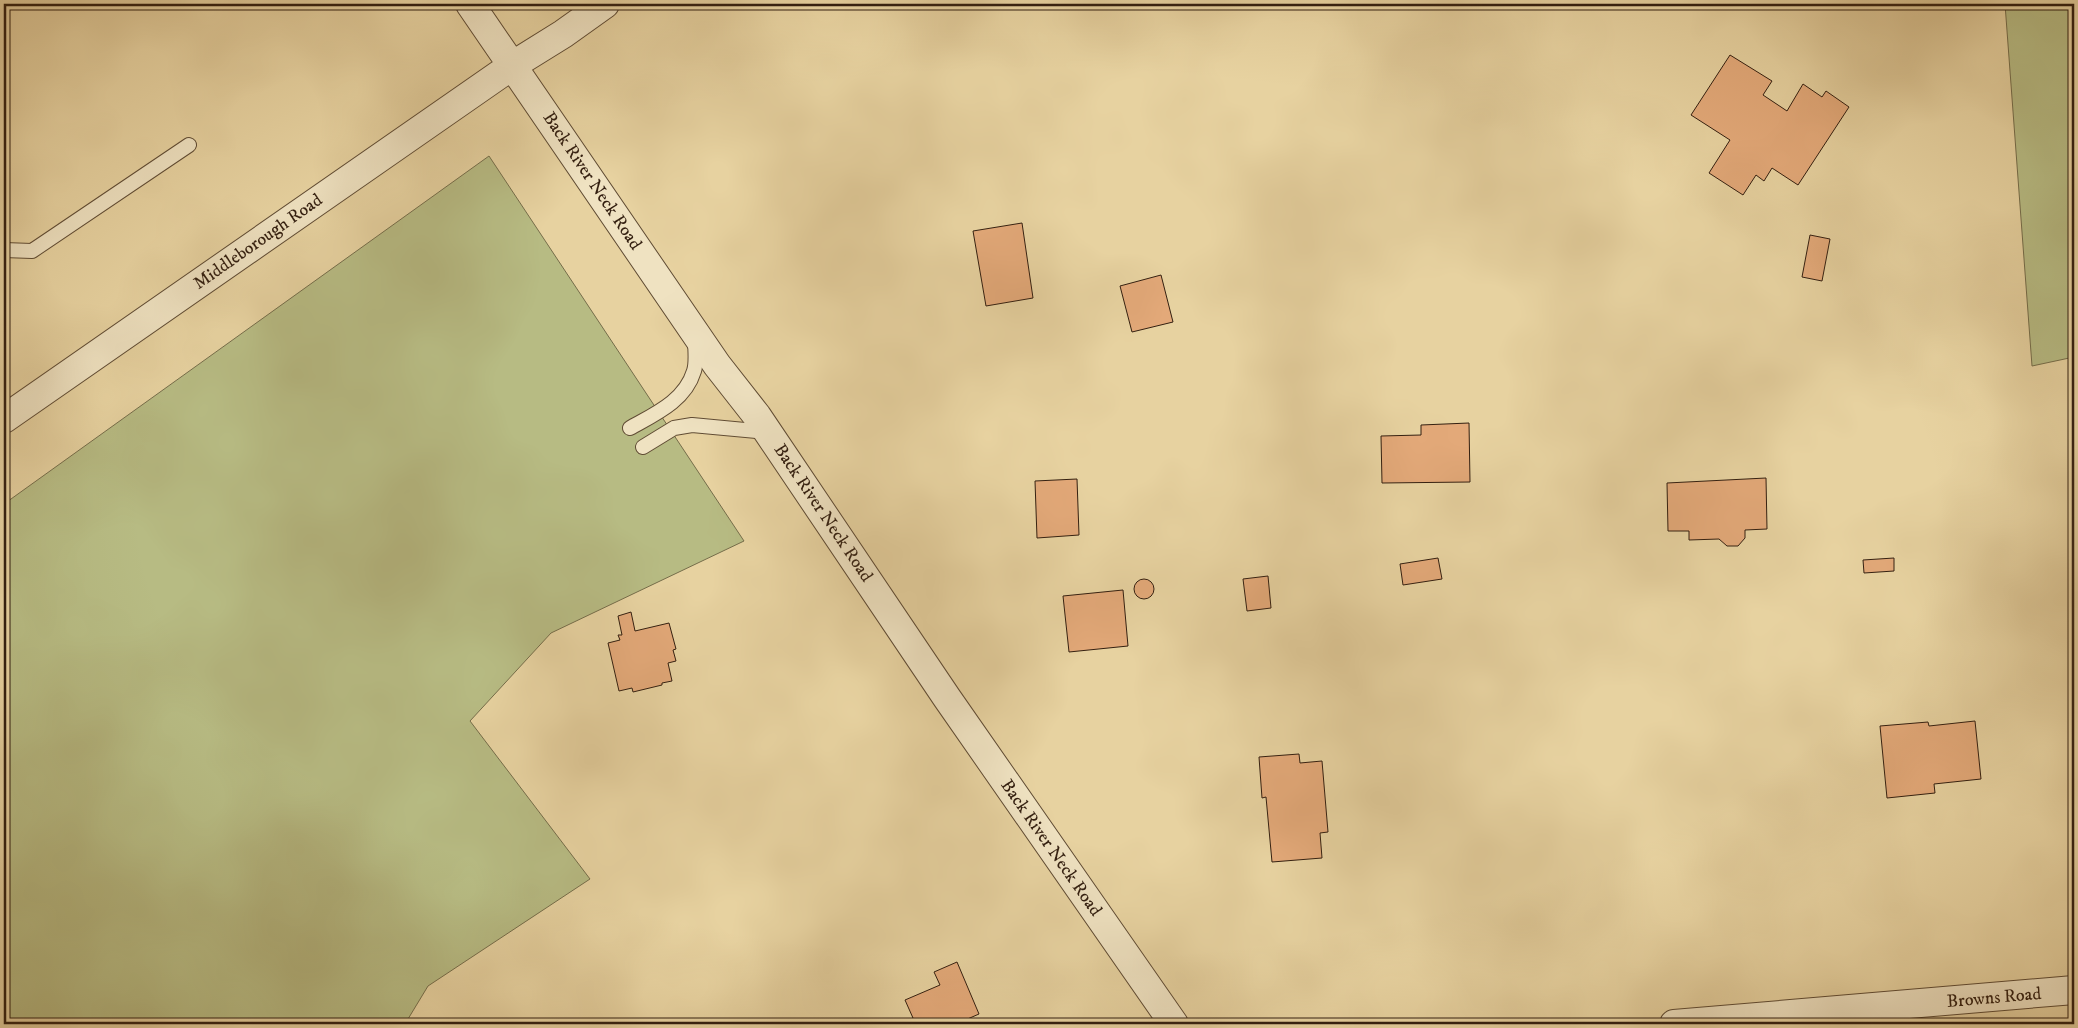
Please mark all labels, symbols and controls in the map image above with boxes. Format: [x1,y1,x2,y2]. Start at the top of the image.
street label: Back River Neck Road [538,108,646,254]
street label: Middleborough Road [189,189,327,295]
street label: Back River Neck Road [769,440,877,586]
street label: Back River Neck Road [996,775,1106,921]
street label: Browns Road [1946,983,2042,1013]

